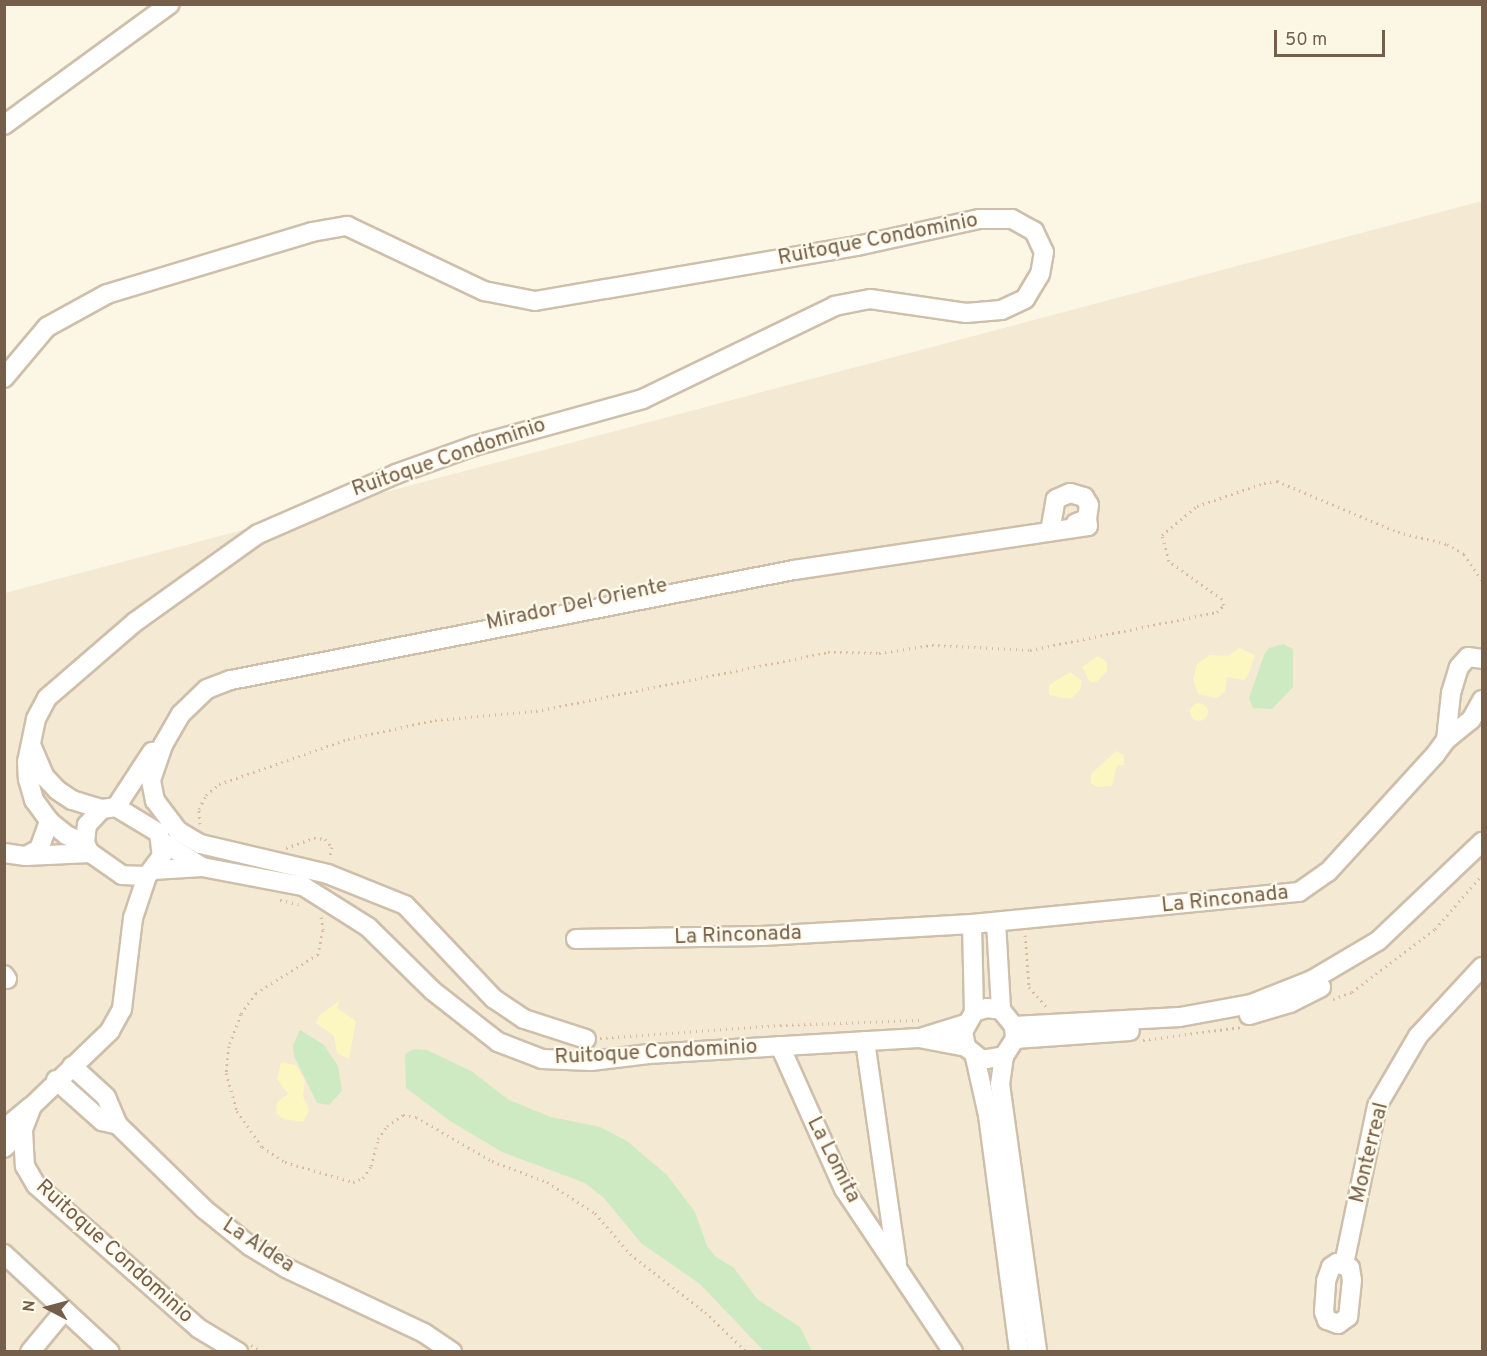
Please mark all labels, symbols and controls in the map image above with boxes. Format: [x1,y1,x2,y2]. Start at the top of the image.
scale bar [1277,18,1388,56]
text: 50 m [1285,29,1327,52]
street label: Ruitoque Condominio [776,208,980,272]
street label: Ruitoque Condominio [349,413,549,503]
street label: Mirador Del Oriente [484,573,670,637]
street label: La Rinconada [1160,881,1290,919]
street label: La Rinconada [674,921,802,951]
street label: Ruitoque Condominio [554,1035,758,1071]
street label: Monterreal [1345,1100,1395,1206]
street label: La Lomita [801,1113,865,1207]
street label: Ruitoque Condominio [30,1175,198,1329]
street label: La Aldea [217,1213,299,1279]
north arrow [18,1278,78,1338]
text: N [20,1299,41,1313]

